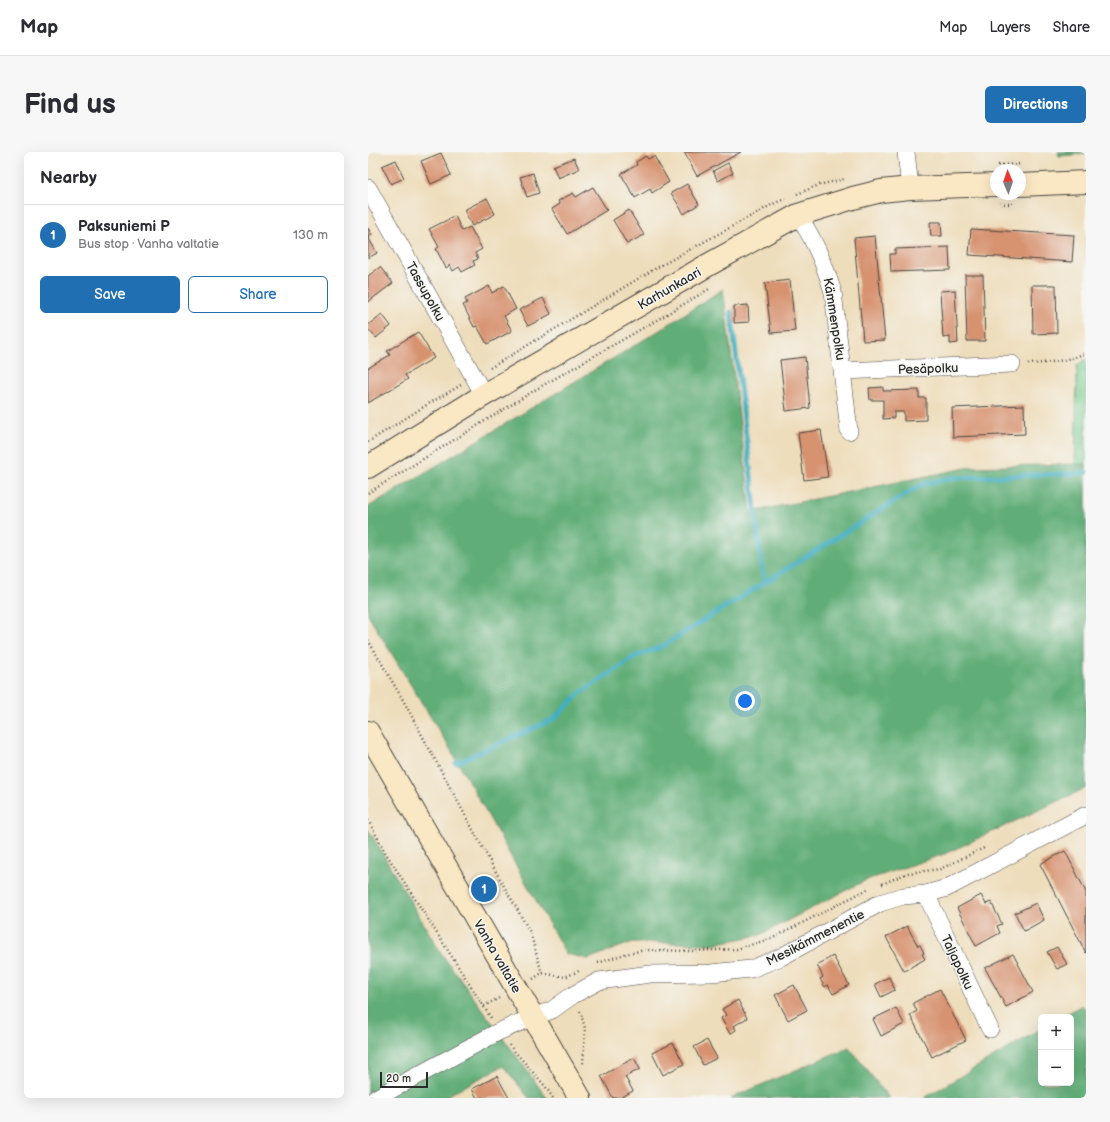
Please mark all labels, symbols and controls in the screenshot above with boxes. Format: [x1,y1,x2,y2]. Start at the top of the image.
text: Map [20,16,58,39]
text: Map [939,19,967,36]
text: Layers [989,19,1031,36]
text: Share [1053,19,1090,36]
button: Directions [985,86,1086,123]
text: Find us [24,88,116,121]
north arrow [990,164,1026,200]
text: Nearby [40,168,97,188]
text: Paksuniemi P [78,217,170,236]
text: 1 [50,227,56,243]
text: 130 m [293,227,328,243]
text: Bus stop · Vanha valtatie [78,236,219,252]
street label: Tassupolku [402,259,448,324]
street label: Karhunkaari [635,264,704,313]
button: Save [40,276,180,313]
button: Share [188,276,328,313]
street label: Kämmenpolku [820,277,848,362]
street label: Pesäpolku [898,360,959,378]
your location [735,691,755,711]
pin: 1 [471,874,497,904]
street label: Mesikämmenentie [764,906,868,970]
street label: Vanha valtatie [470,917,525,996]
street label: Taljapolku [937,933,977,992]
map controls [1038,1014,1074,1086]
button: + [1038,1014,1074,1050]
button: − [1038,1050,1074,1086]
scale bar [380,1070,428,1089]
text: 20 m [386,1072,411,1085]

